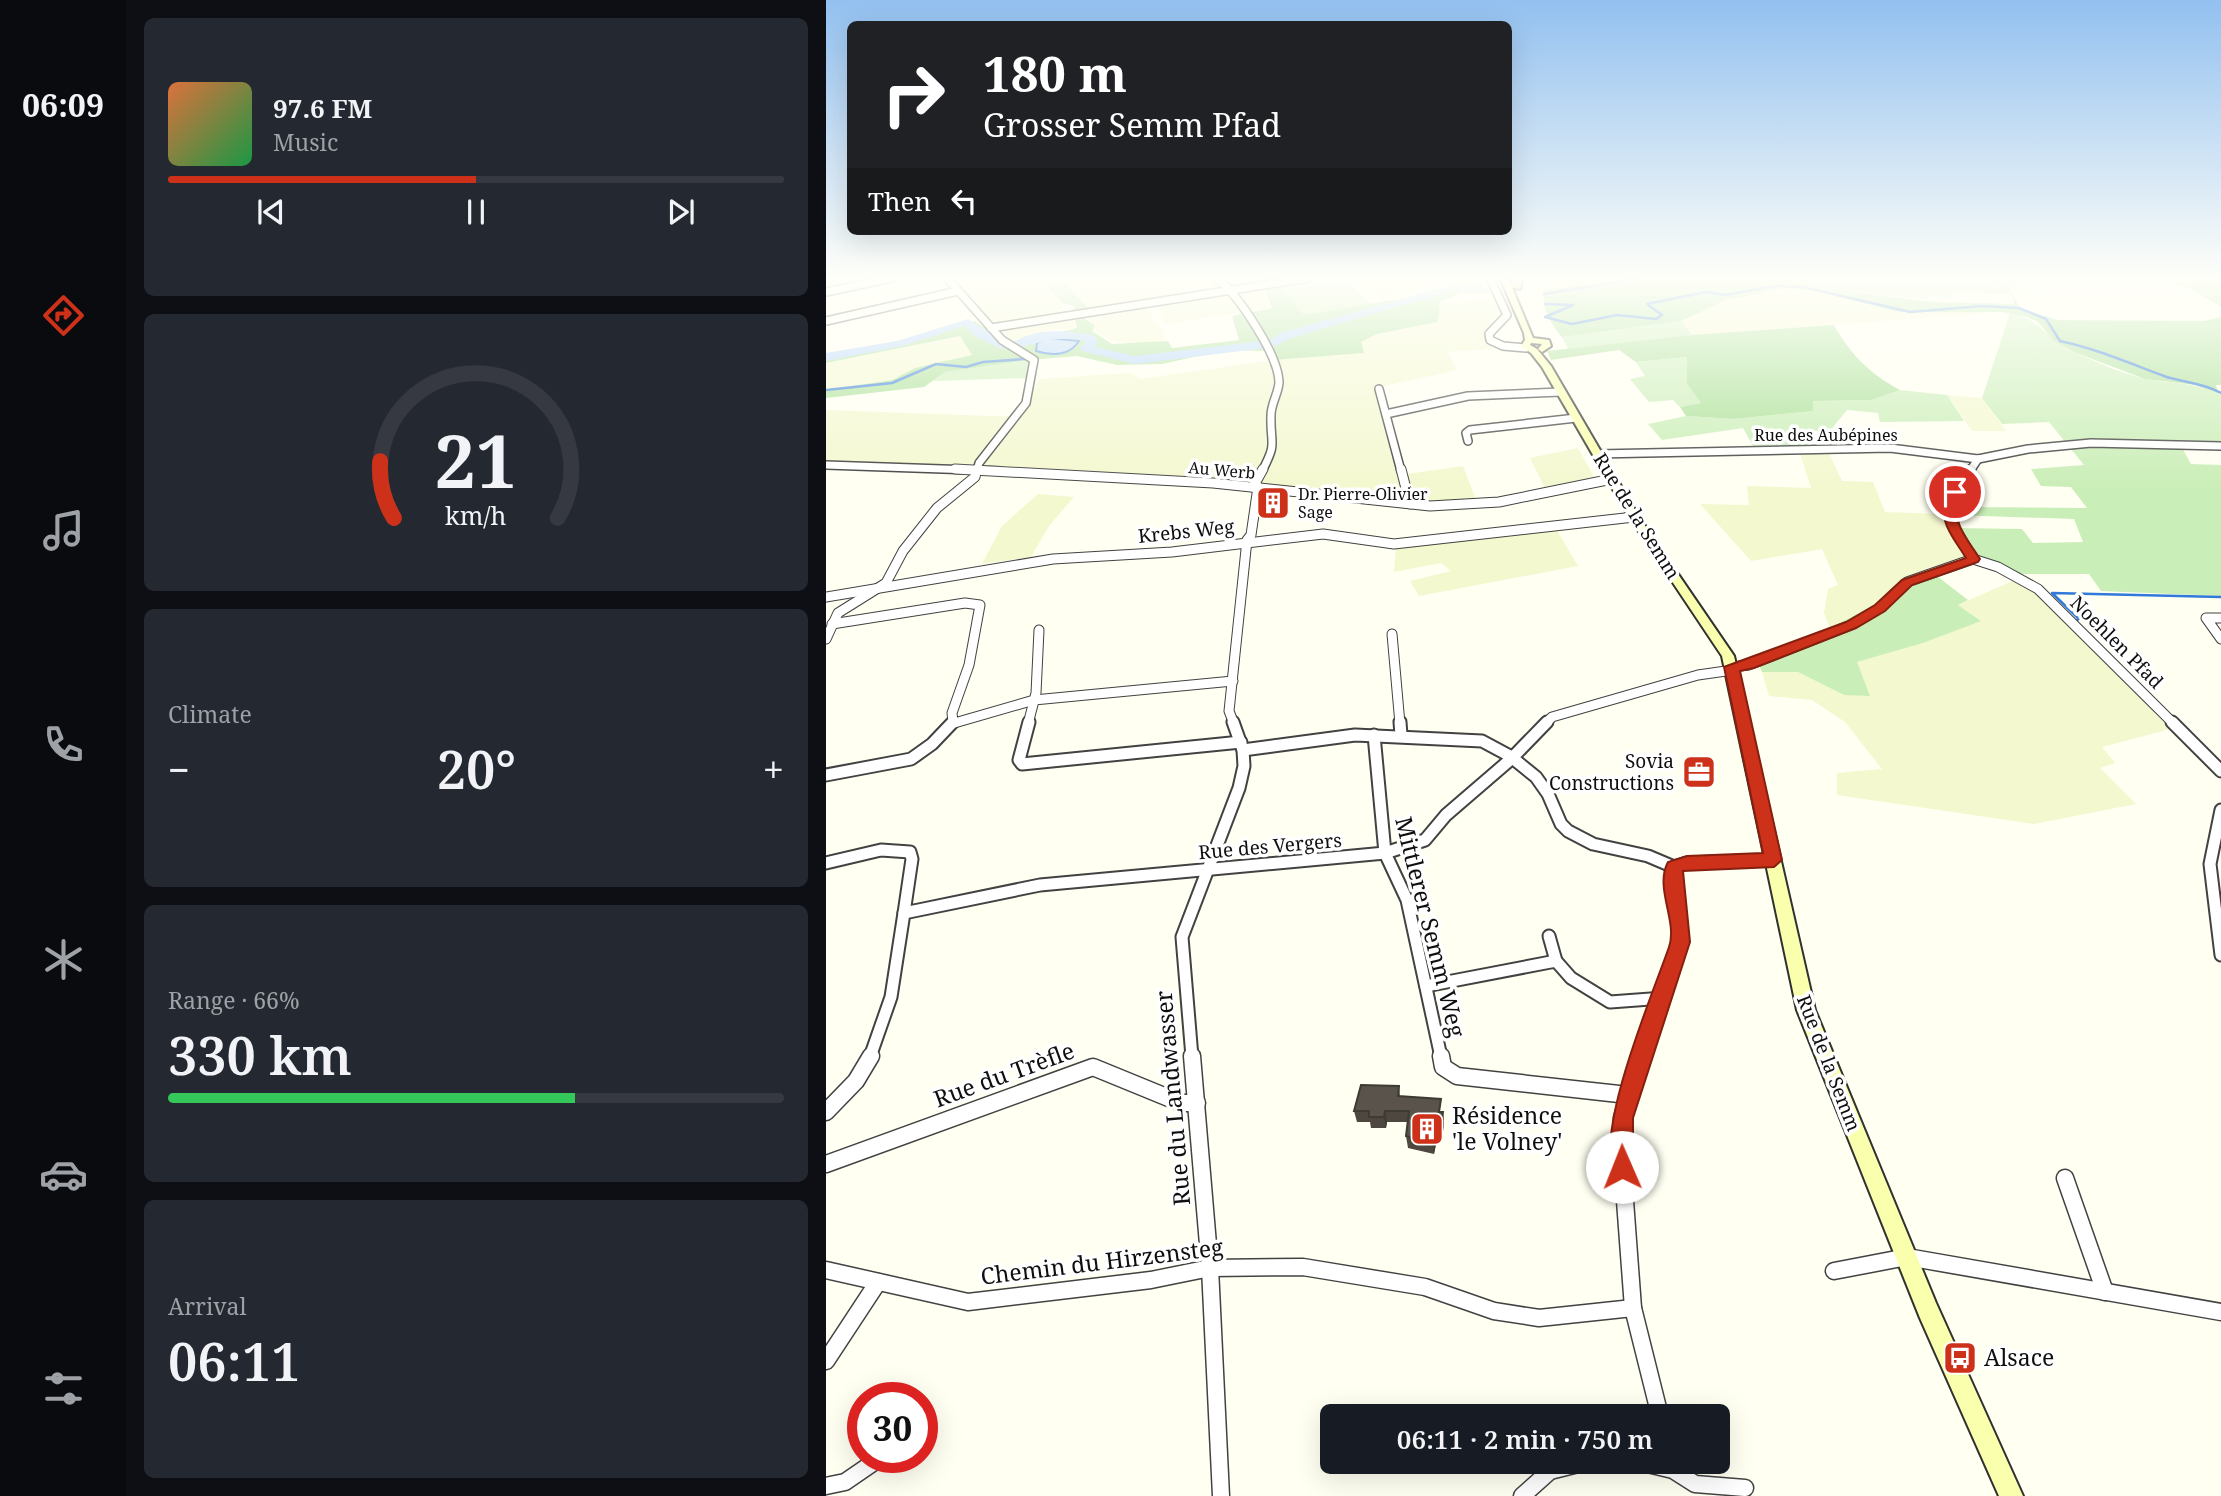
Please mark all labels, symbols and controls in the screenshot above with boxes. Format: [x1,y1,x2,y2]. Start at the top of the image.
text: 180 m [983,40,1127,106]
icon: right [868,49,959,140]
text: 06:09 [22,83,104,126]
text: 97.6 FM [273,90,372,126]
text: Grosser Semm Pfad [983,103,1281,146]
text: Music [273,126,338,158]
icon: left [945,182,983,220]
text: Then [868,183,931,219]
icon: previous [252,193,290,231]
icon: pause [457,193,495,231]
icon: next [662,193,700,231]
icon: directions [39,291,88,340]
text: 21 [435,411,517,510]
street label: Rue des Aubépines [1754,424,1898,446]
street label: Rue de la Semm [1588,448,1686,584]
street label: Au Werb [1188,456,1256,484]
pin [1925,462,1985,522]
icon: arrive [1936,473,1974,511]
place label: Dr. Pierre-Olivier Sage [1298,483,1428,523]
building icon: Dr. Pierre-Olivier Sage [1254,484,1292,522]
text: km/h [445,498,507,532]
icon: music [39,506,88,555]
street label: Krebs Weg [1137,513,1235,549]
street label: Noehlen Pfad [2065,590,2169,694]
text: Climate [168,698,252,730]
icon: phone [39,720,88,769]
text: 20° [437,733,516,804]
text: − [168,743,190,795]
text: + [763,743,784,795]
place label: Sovia Constructions [1549,748,1674,796]
office icon: Sovia Constructions [1680,753,1718,791]
street label: Mittlerer Semm Weg [1388,813,1474,1041]
street label: Rue des Vergers [1197,827,1343,865]
icon: climate [39,935,88,984]
text: Range · 66% [168,984,300,1016]
street label: Rue du Landwasser [1147,989,1197,1207]
street label: Rue de la Semm [1791,991,1867,1135]
text: 330 km [168,1019,352,1090]
street label: Rue du Trèfle [929,1034,1078,1114]
place label: Résidence 'le Volney' [1452,1099,1562,1157]
building icon: Résidence 'le Volney' [1408,1110,1446,1148]
position arrow [1585,1130,1659,1204]
icon: car [39,1150,88,1199]
street label: Chemin du Hirzensteg [979,1230,1226,1292]
text: Arrival [168,1290,247,1322]
text: 06:11 [168,1325,301,1396]
bus stop icon: Alsace [1941,1339,1979,1377]
place label: Alsace [1984,1341,2054,1373]
icon: filters [39,1364,88,1413]
speed limit sign: 30 [847,1382,938,1473]
text: 06:11 · 2 min · 750 m [1397,1421,1653,1457]

